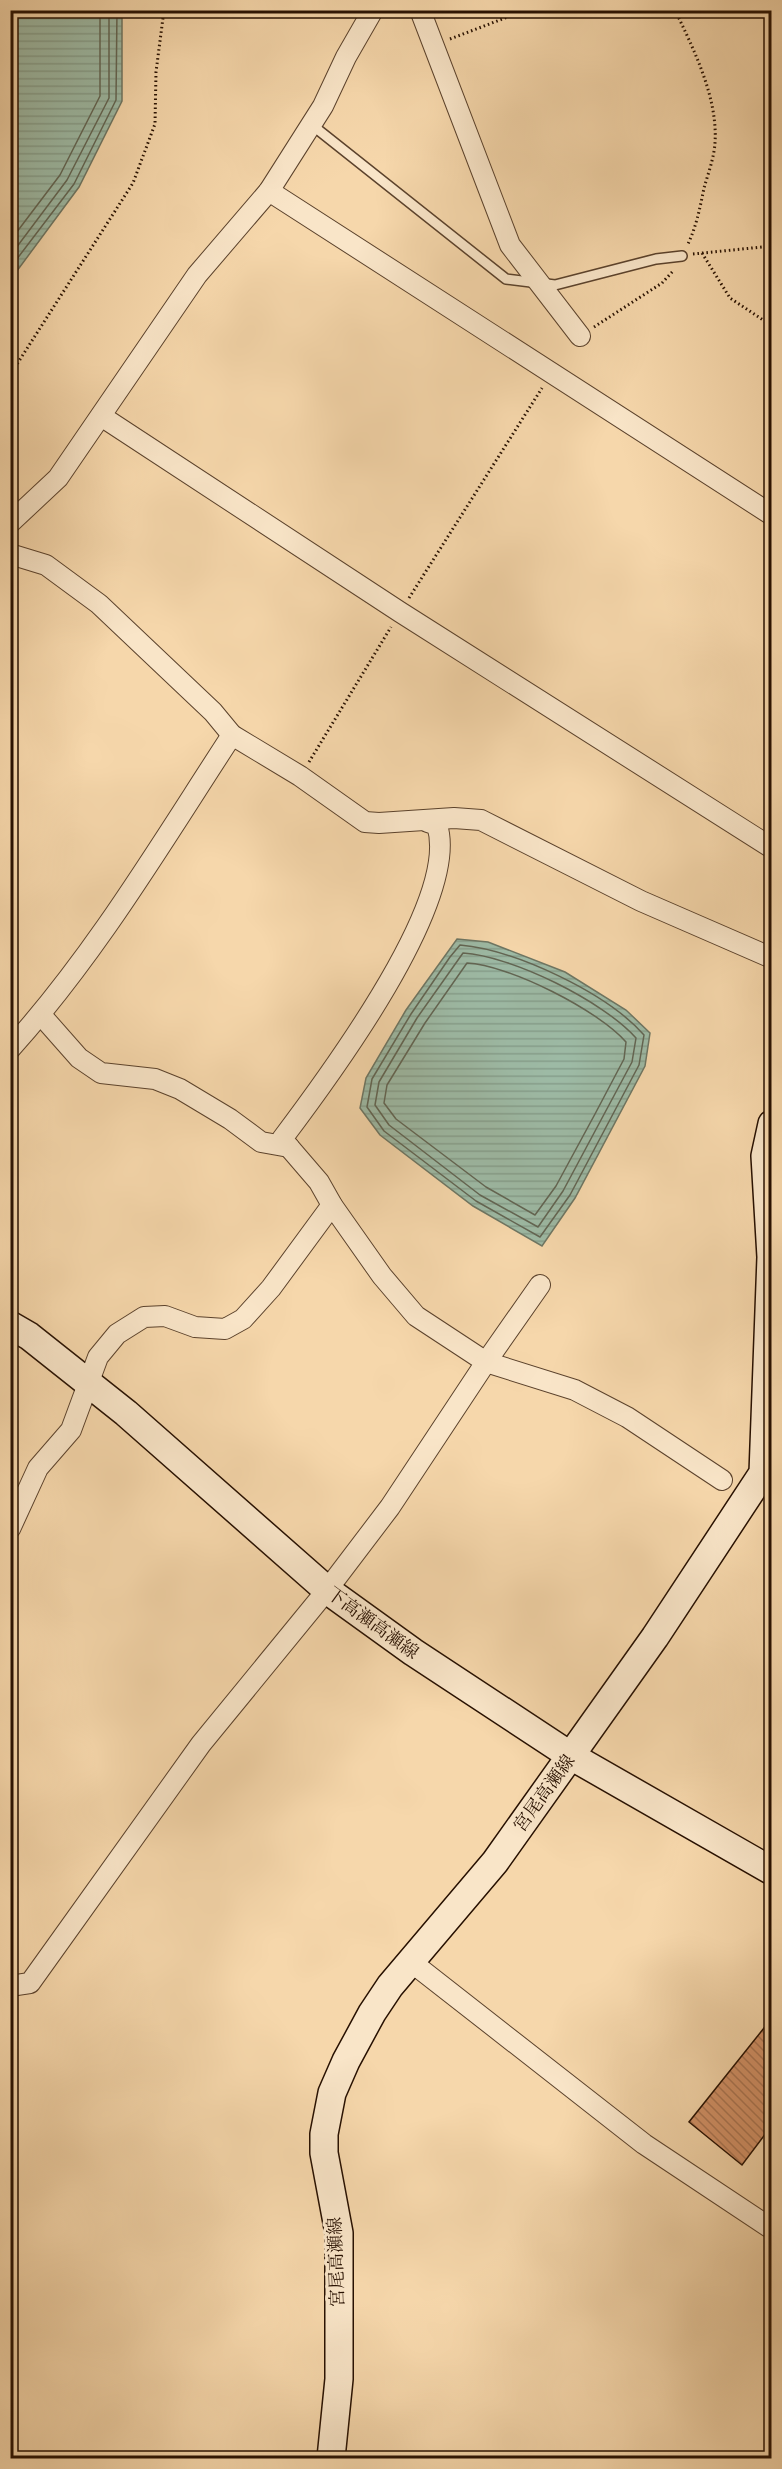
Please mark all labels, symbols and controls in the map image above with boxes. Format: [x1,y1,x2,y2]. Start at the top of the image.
street label: 下高瀬高瀬線 [323,1582,423,1664]
street label: 宮尾高瀬線 [509,1750,579,1836]
street label: 宮尾高瀬線 [323,2217,349,2307]

